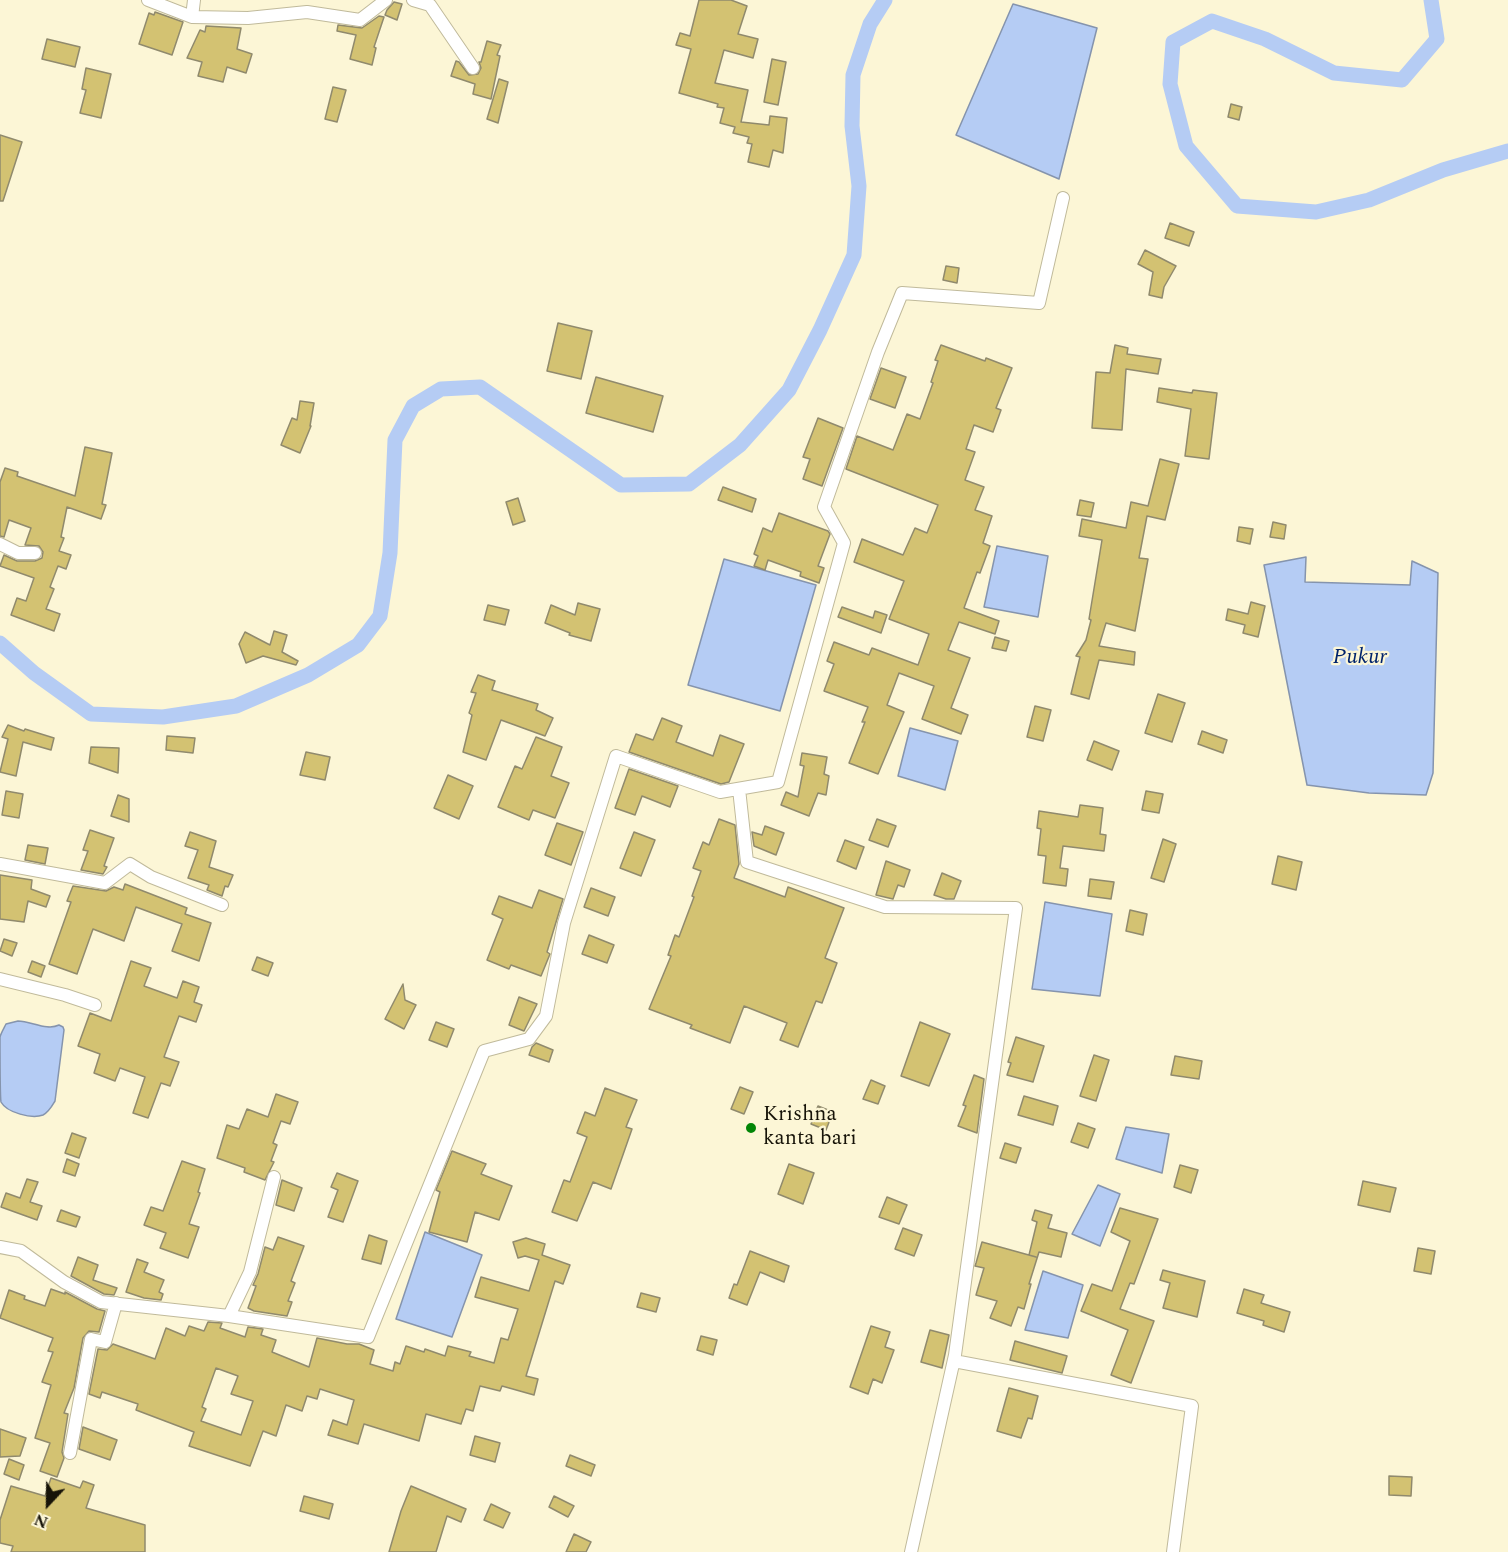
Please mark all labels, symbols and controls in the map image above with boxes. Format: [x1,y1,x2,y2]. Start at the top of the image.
water label: Pukur [1333,646,1387,672]
place label: Krishna kanta bari [763,1103,857,1153]
marker: Krishna kanta bari [744,1121,758,1135]
north arrow [18,1474,78,1534]
text: N [31,1507,52,1534]

